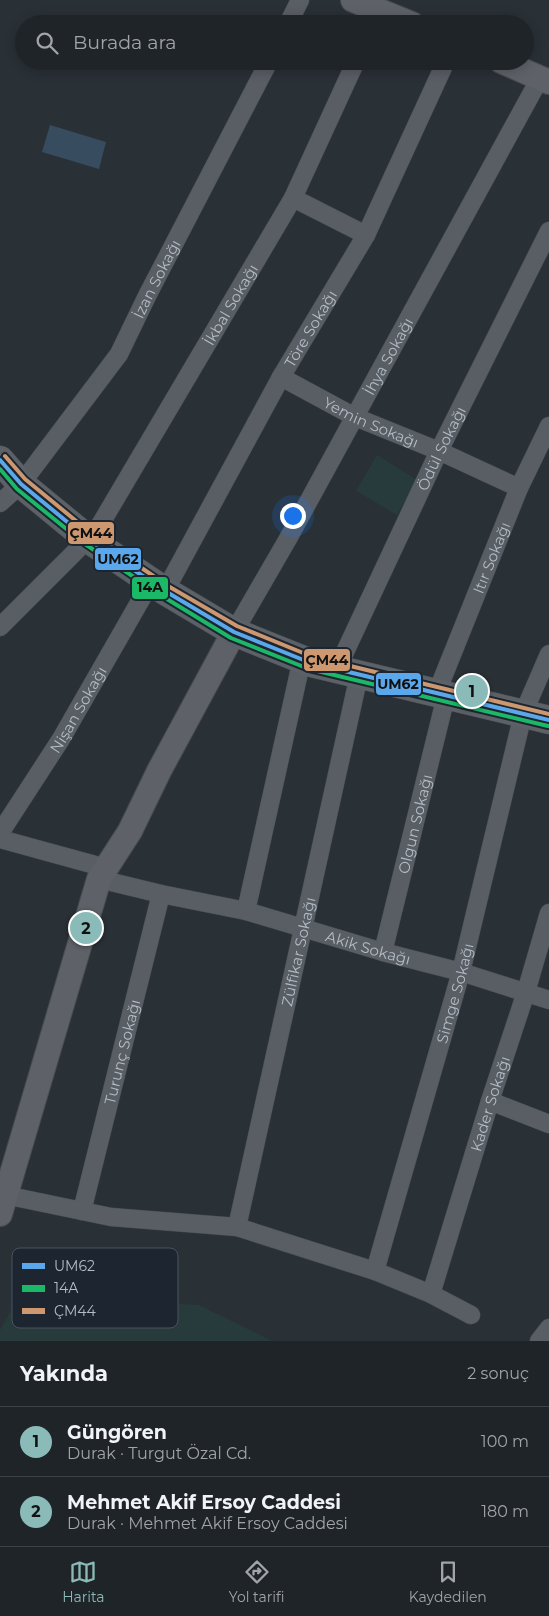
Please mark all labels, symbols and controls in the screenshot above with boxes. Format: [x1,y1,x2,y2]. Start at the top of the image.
search box [15,15,534,70]
icon: search [33,29,61,57]
text: Burada ara [73,31,177,54]
street label: İzan Sokağı [128,236,184,321]
street label: İkbal Sokağı [199,260,262,349]
street label: Töre Sokağı [280,286,340,371]
street label: İhya Sokağı [359,314,417,398]
street label: Yemin Sokağı [320,392,422,451]
street label: Ödül Sokağı [412,403,469,493]
your location [280,503,306,529]
street label: Itır Sokağı [468,519,514,596]
line badge: ÇM44 [67,521,115,545]
text: ÇM44 [70,524,113,542]
line badge: UM62 [94,547,142,571]
text: UM62 [97,550,139,568]
line badge: 14A [131,576,169,600]
text: 14A [137,578,163,596]
line badge: ÇM44 [303,648,351,672]
text: ÇM44 [306,651,349,669]
street label: Nişan Sokağı [45,663,110,756]
line badge: UM62 [375,672,422,696]
pin: 1 [456,672,488,710]
text: UM62 [377,675,419,693]
street label: Olgun Sokağı [393,772,436,875]
street label: Zülfikar Sokağı [277,895,319,1008]
pin: 2 [70,909,102,947]
street label: Akik Sokağı [324,926,413,968]
street label: Simge Sokağı [432,941,477,1045]
street label: Turunç Sokağı [99,997,144,1106]
street label: Kader Sokağı [466,1054,514,1154]
legend [12,1248,178,1328]
text: UM62 [54,1257,95,1275]
text: 14A [54,1279,79,1297]
text: ÇM44 [54,1302,97,1320]
text: Yakında [20,1361,108,1386]
text: 2 sonuç [467,1364,529,1383]
text: Güngören [67,1421,167,1444]
text: 1 [33,1432,39,1451]
text: 100 m [481,1432,529,1451]
text: Durak · Turgut Özal Cd. [67,1444,251,1463]
text: Mehmet Akif Ersoy Caddesi [67,1491,341,1514]
text: 2 [31,1502,41,1521]
text: 180 m [481,1502,529,1521]
text: Durak · Mehmet Akif Ersoy Caddesi [67,1514,348,1533]
tab: Harita [62,1558,105,1606]
tab: Yol tarifi [229,1558,285,1606]
tab: Kaydedilen [409,1558,487,1606]

